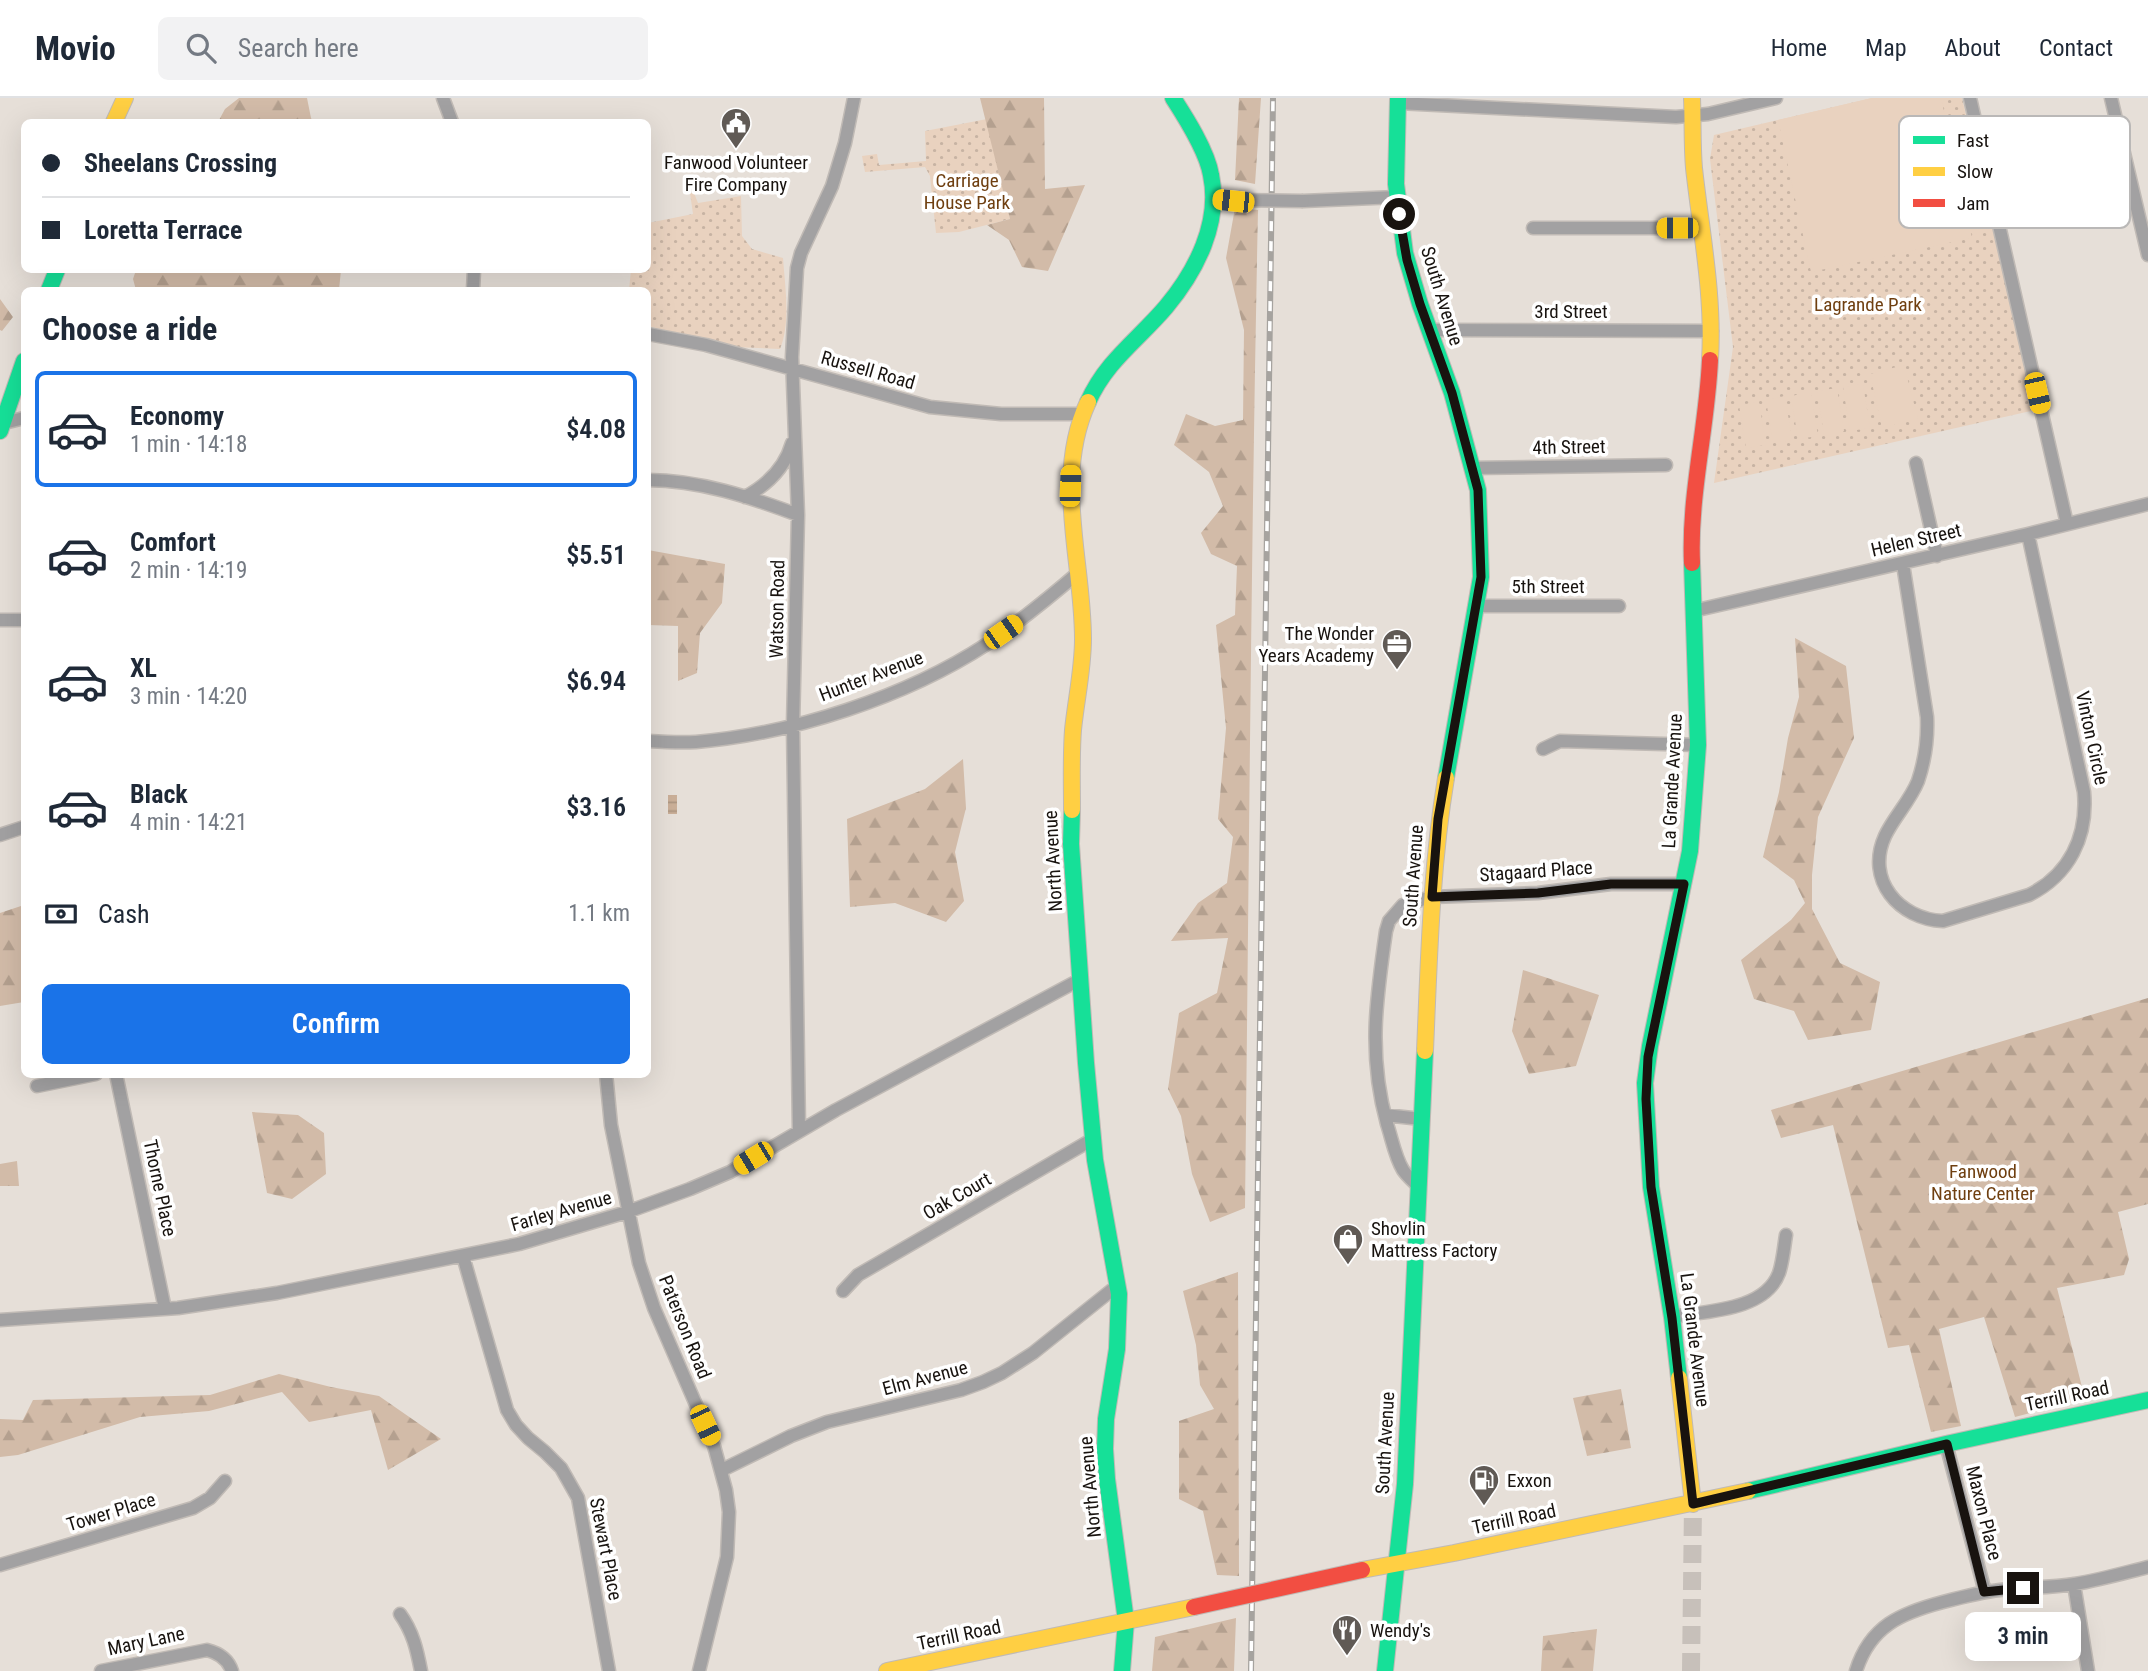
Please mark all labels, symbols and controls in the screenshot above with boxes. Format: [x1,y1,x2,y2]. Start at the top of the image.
search box [158,17,648,80]
text: Movio [35,29,116,68]
icon: search [182,29,220,67]
text: Search here [238,33,359,63]
text: Home [1771,34,1827,62]
text: Map [1865,34,1907,62]
text: About [1945,34,2001,62]
text: Contact [2039,34,2113,62]
public building icon: Fanwood Volunteer Fire Company [719,106,753,150]
legend [1899,116,2130,228]
text: Fast [1957,129,1989,152]
text: Sheelans Crossing [84,148,277,178]
place label: Fanwood Volunteer Fire Company [664,151,808,196]
text: Slow [1957,160,1993,183]
park label: Carriage House Park [924,169,1011,214]
car [1212,188,1255,214]
text: Jam [1957,192,1990,215]
route start [1383,198,1415,230]
text: Loretta Terrace [84,215,243,245]
car [1657,218,1699,239]
street label: South Avenue [1416,244,1468,348]
park label: Lagrande Park [1814,293,1922,316]
street label: 3rd Street [1534,300,1608,323]
text: Choose a ride [42,310,217,348]
street label: Russell Road [818,346,918,394]
car [2023,370,2052,416]
icon: car [46,398,109,461]
text: Economy [130,401,224,431]
text: $4.08 [566,414,626,444]
text: 1 min · 14:18 [130,431,247,458]
street label: 4th Street [1532,435,1606,459]
car [1059,465,1082,507]
street label: Helen Street [1869,518,1963,562]
icon: car [46,524,109,587]
text: Comfort [130,527,216,557]
text: $5.51 [566,540,626,570]
text: 2 min · 14:19 [130,557,247,584]
street label: Watson Road [765,559,789,659]
street label: 5th Street [1511,575,1585,598]
car [980,611,1027,653]
place label: The Wonder Years Academy [1258,622,1374,667]
office icon: The Wonder Years Academy [1380,627,1414,671]
street label: Hunter Avenue [816,646,926,706]
icon: car [46,650,109,713]
text: XL [130,653,157,683]
text: $6.94 [566,666,626,696]
text: 3 min · 14:20 [130,683,247,710]
street label: Vinton Circle [2071,689,2113,787]
street label: La Grande Avenue [1657,713,1687,849]
icon: car [46,776,109,839]
text: Black [130,779,188,809]
text: $3.16 [566,792,626,822]
text: 4 min · 14:21 [130,809,247,836]
street label: North Avenue [1039,810,1067,912]
street label: South Avenue [1398,824,1428,928]
street label: Stagaard Place [1479,856,1593,886]
icon: cash [42,895,80,933]
text: Cash [98,899,150,929]
text: 1.1 km [568,900,630,927]
button: Confirm [42,984,630,1064]
street label: Thorne Place [139,1137,182,1239]
car [730,1138,777,1178]
park label: Fanwood Nature Center [1931,1160,2035,1205]
street label: Oak Court [919,1167,995,1225]
street label: Farley Avenue [508,1186,614,1236]
place label: Shovlin Mattress Factory [1371,1217,1498,1262]
shop icon: Shovlin Mattress Factory [1331,1222,1365,1266]
street label: Paterson Road [654,1272,716,1382]
street label: La Grande Avenue [1675,1272,1715,1408]
street label: Elm Avenue [880,1356,970,1400]
street label: Terrill Road [2023,1376,2111,1416]
street label: South Avenue [1371,1391,1399,1495]
car [687,1402,724,1448]
street label: North Avenue [1074,1435,1106,1539]
fuel station icon: Exxon [1467,1463,1501,1507]
street label: Maxon Place [1961,1463,2007,1563]
place label: Exxon [1507,1469,1552,1492]
street label: Tower Place [64,1488,158,1536]
street label: Stewart Place [585,1496,627,1602]
street label: Terrill Road [1470,1499,1558,1539]
route end [2007,1572,2039,1604]
callout: 3 min [1965,1612,2081,1662]
restaurant icon: Wendy's [1330,1613,1364,1657]
street label: Terrill Road [915,1615,1003,1655]
place label: Wendy's [1370,1619,1431,1642]
street label: Mary Lane [105,1622,187,1660]
text: 3 min [1998,1623,2048,1650]

